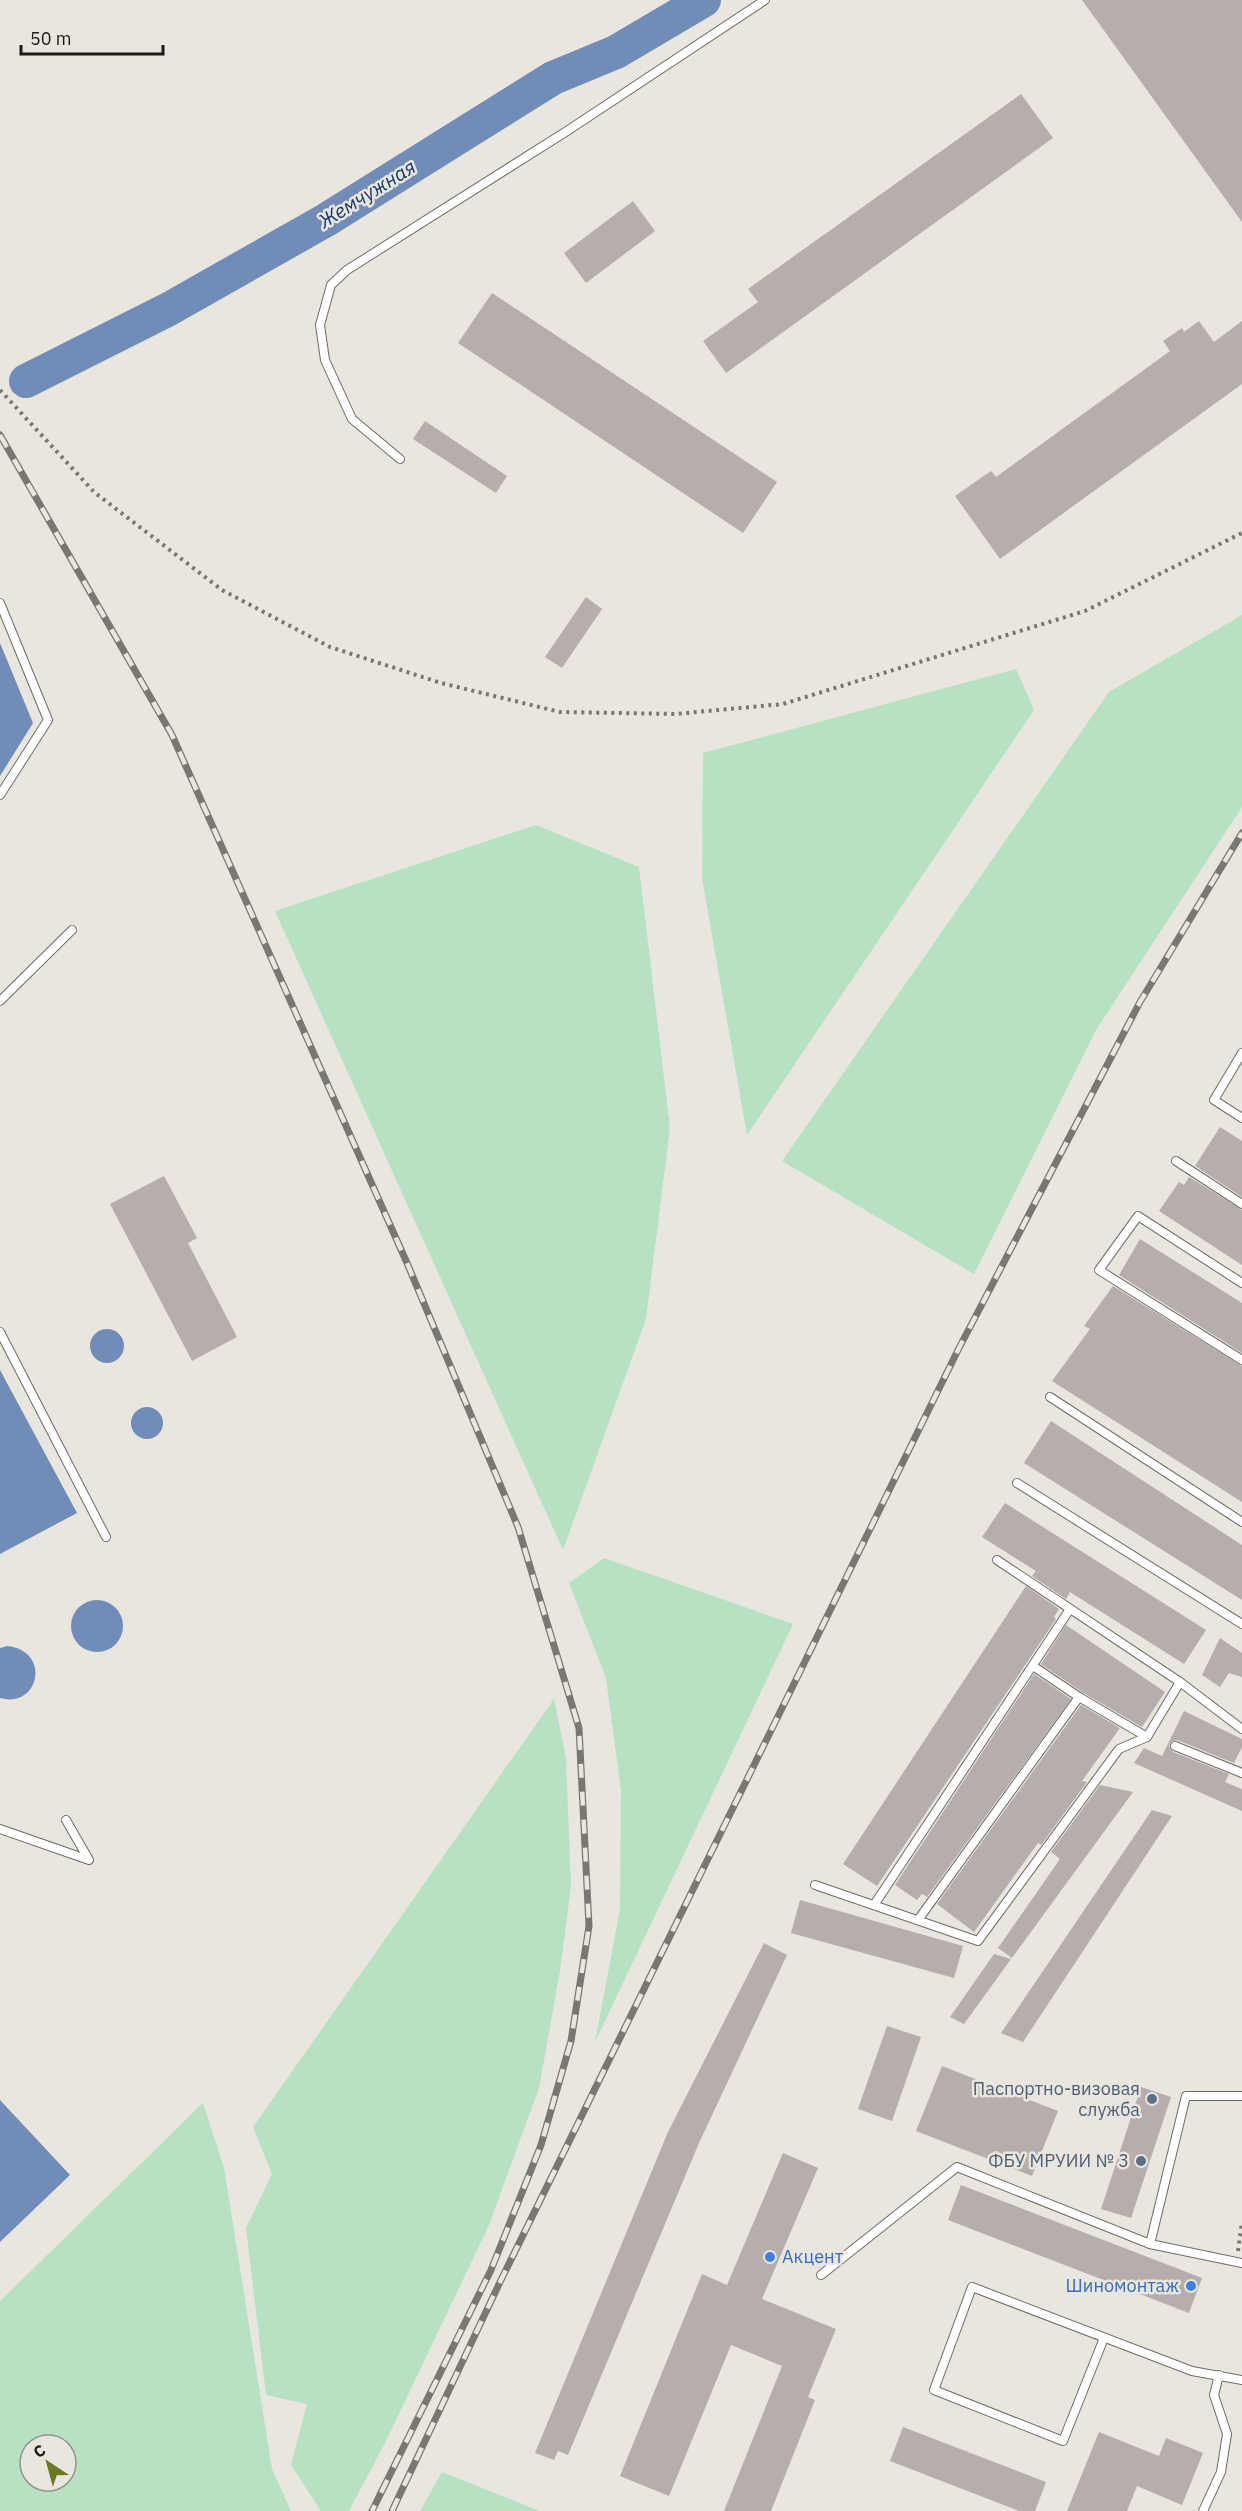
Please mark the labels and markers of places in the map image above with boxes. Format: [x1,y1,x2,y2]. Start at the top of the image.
place label: Паспортно-визовая служба [973,2077,1140,2121]
marker: Паспортно-визовая служба [1145,2092,1159,2106]
place label: ФБУ МРУИИ № 3 [988,2149,1129,2172]
marker: ФБУ МРУИИ № 3 [1134,2154,1148,2168]
place label: Акцент [782,2245,844,2268]
marker: Акцент [763,2250,777,2264]
place label: Шиномонтаж [1066,2274,1179,2297]
marker: Шиномонтаж [1184,2279,1198,2293]

